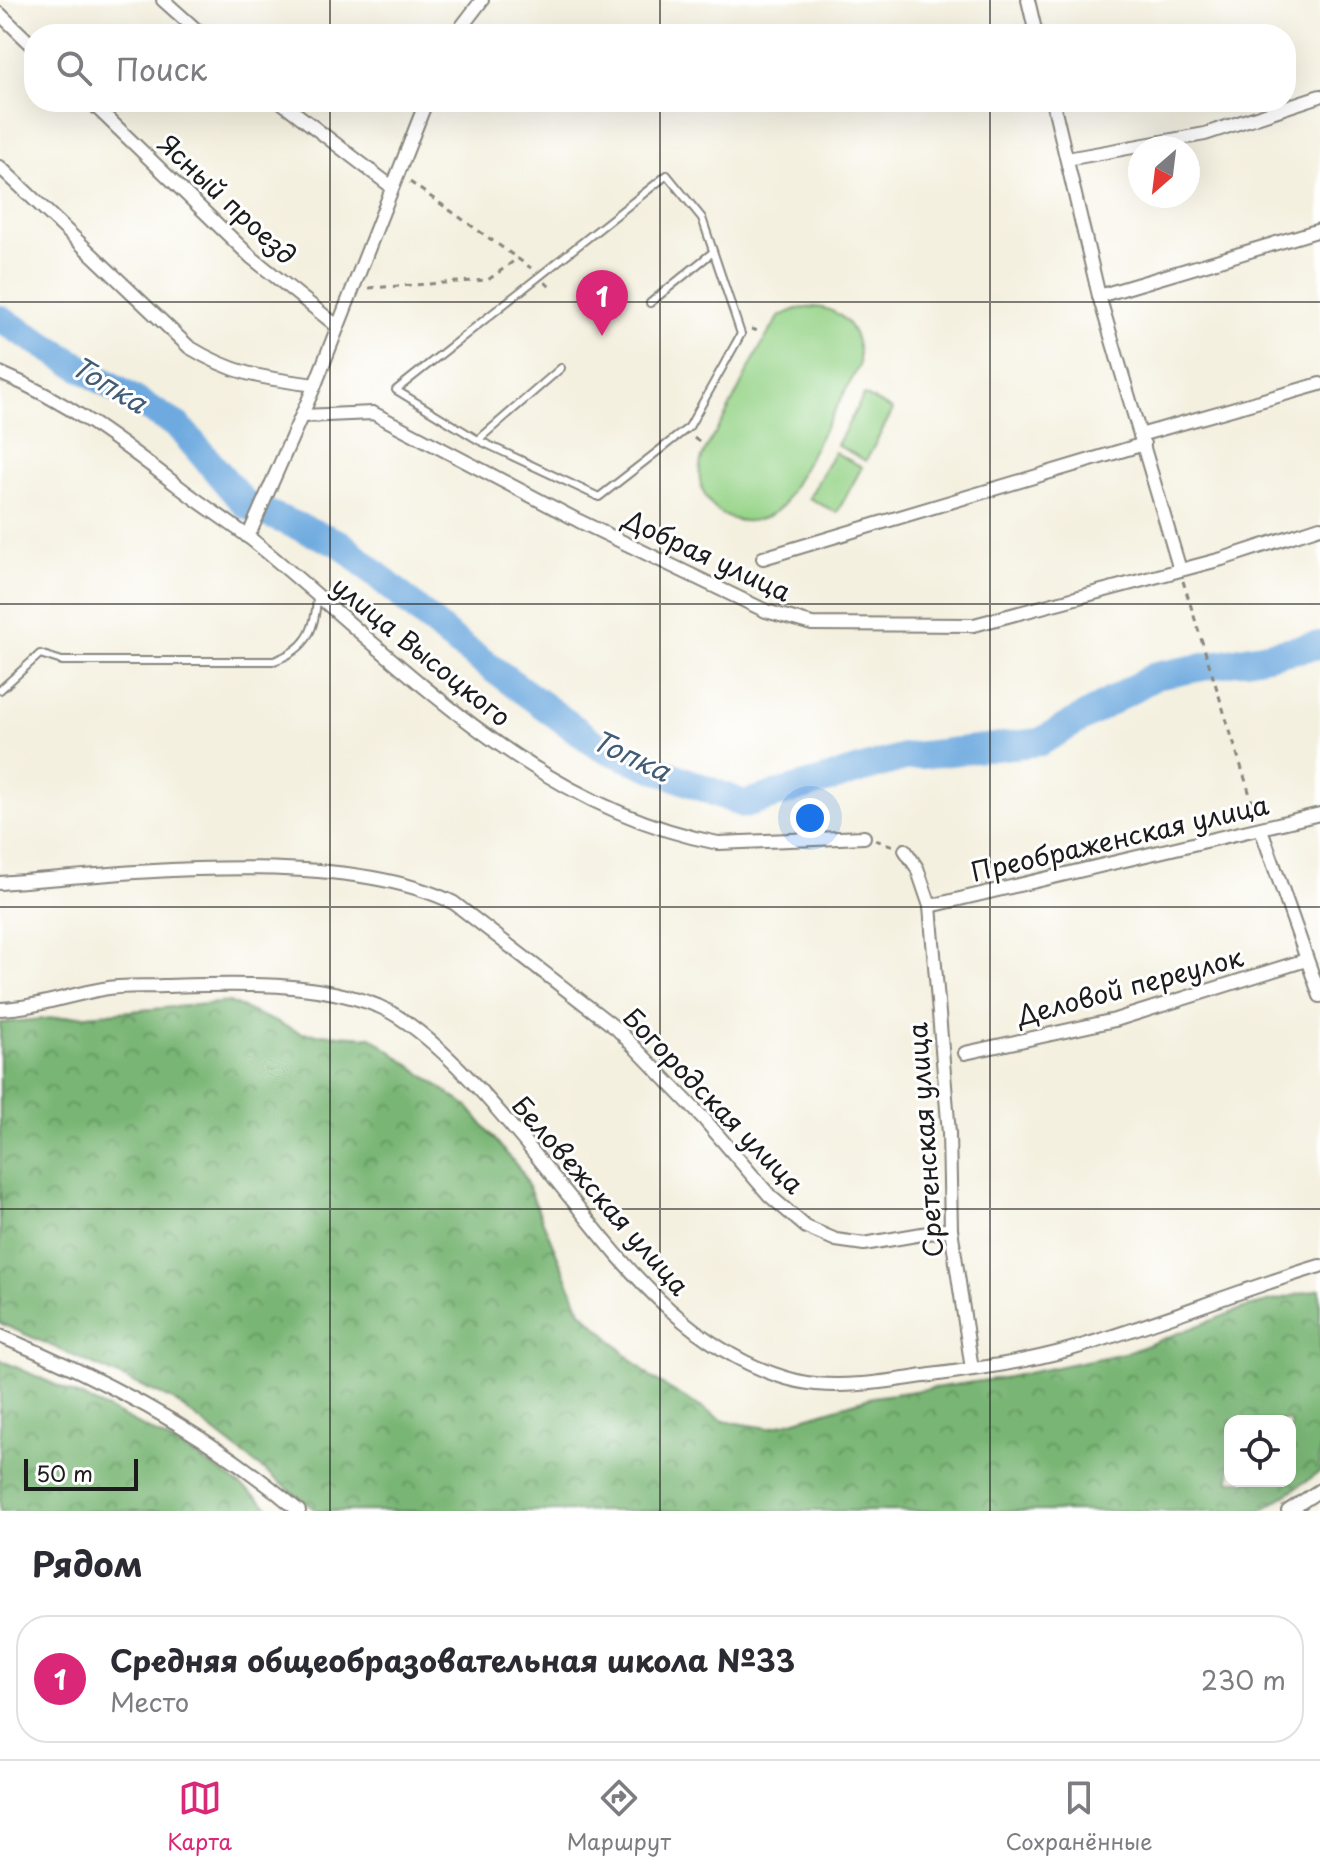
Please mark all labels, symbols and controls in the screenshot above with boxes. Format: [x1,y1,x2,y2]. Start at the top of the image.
search box [24,24,1296,112]
icon: search [52,46,96,90]
text: Поиск [116,46,207,91]
street label: Ясный проезд [150,125,306,273]
north arrow [1128,136,1200,208]
pin: 1 [576,270,628,336]
water label: Топка [64,344,157,424]
street label: Добрая улица [616,498,798,611]
street label: улица Высоцкого [324,566,520,736]
water label: Топка [585,718,679,792]
street label: Преображенская улица [967,784,1273,891]
your location [790,798,830,838]
street label: Деловой переулок [1011,936,1248,1035]
street label: Богородская улица [615,998,814,1202]
street label: Сретенская улица [897,1021,952,1259]
street label: Беловежская улица [503,1086,700,1304]
map controls [1224,1415,1296,1487]
button: locate [1224,1415,1296,1487]
scale bar [24,1455,138,1491]
text: 50 m [36,1456,93,1489]
text: Рядом [32,1537,143,1589]
text: Средняя общеобразовательная школа №33 [110,1637,795,1682]
text: 1 [54,1660,66,1699]
text: 230 m [1201,1660,1286,1699]
text: Место [110,1682,189,1721]
tab: Карта [167,1776,232,1857]
tab: Маршрут [567,1776,671,1857]
tab: Сохранённые [1006,1776,1153,1857]

